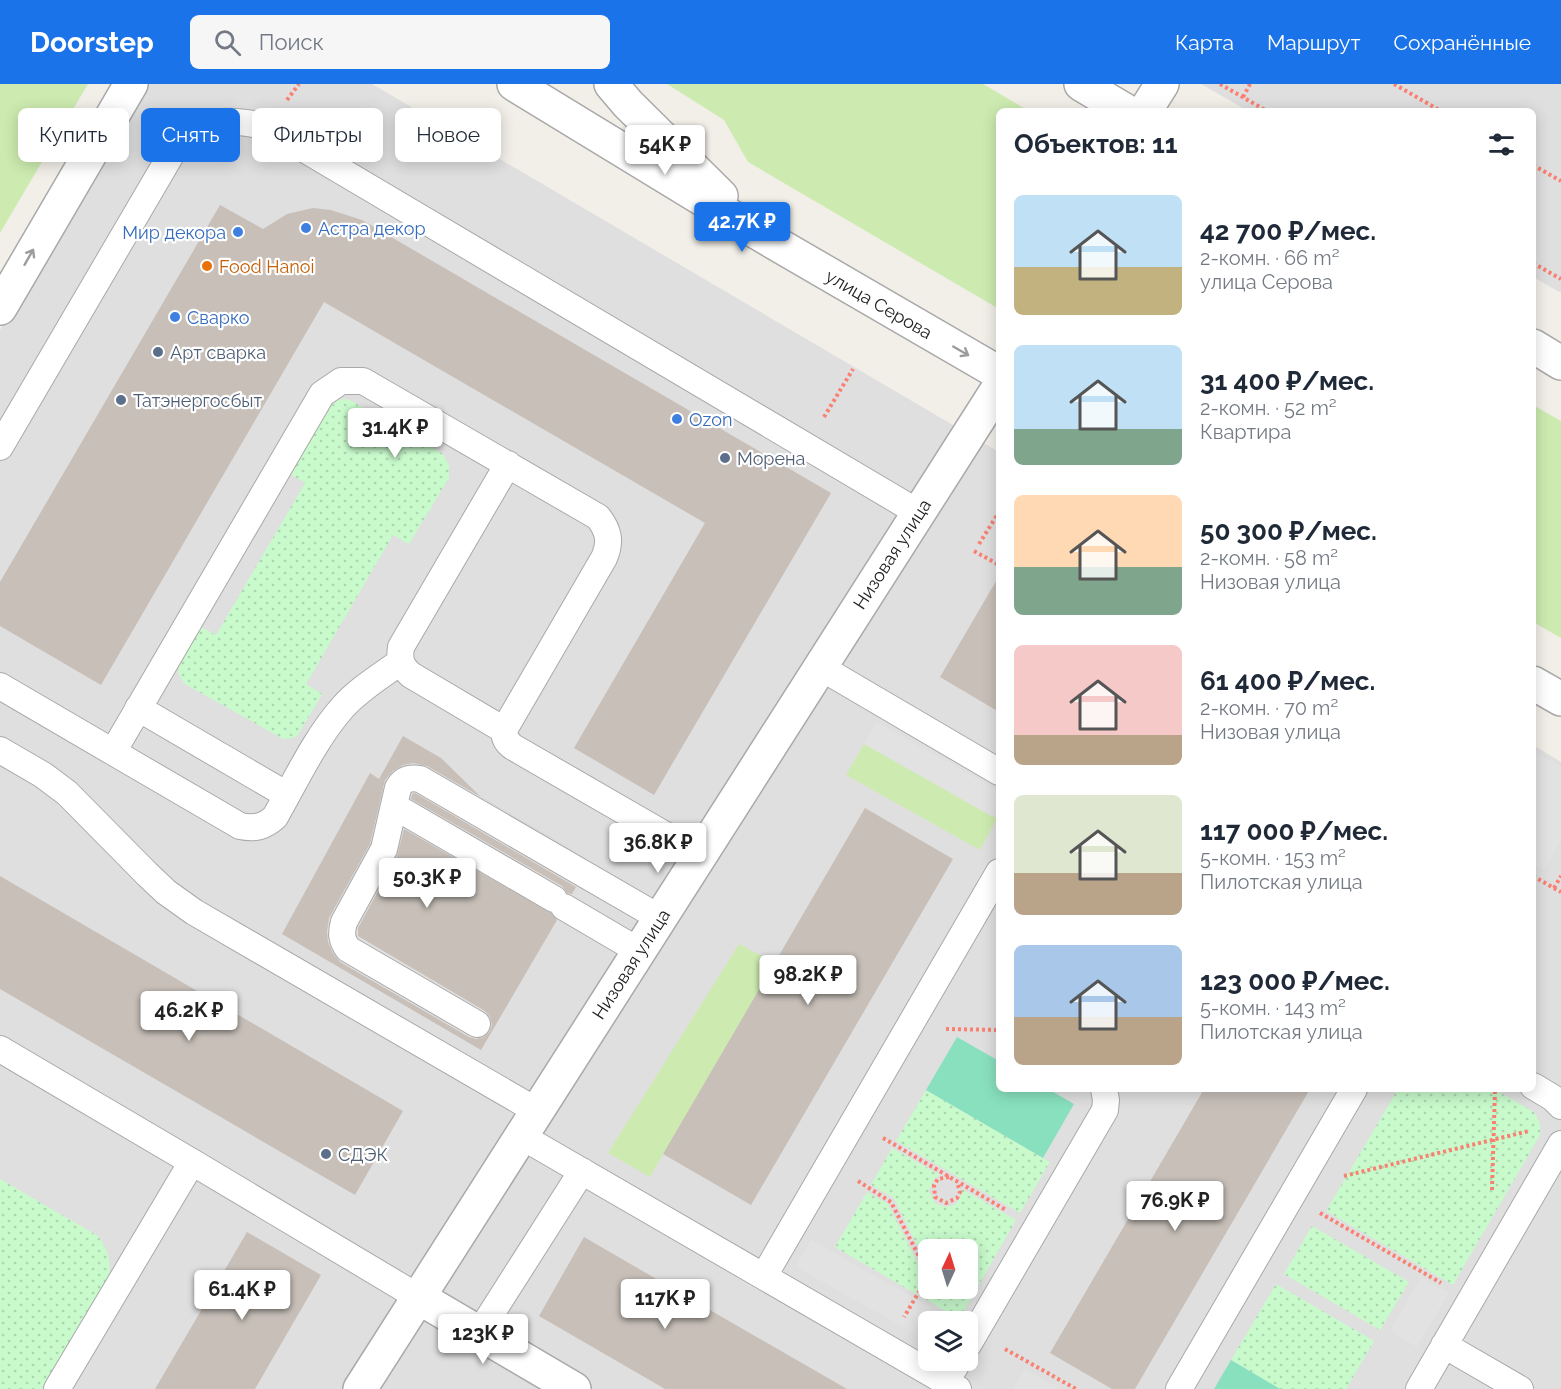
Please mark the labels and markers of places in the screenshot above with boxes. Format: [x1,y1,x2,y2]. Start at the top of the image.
pin: 54K ₽ [623,125,707,176]
pin: 42.7K ₽ [687,202,797,253]
place label: Астра декор [318,218,426,239]
marker: Астра декор [299,221,313,235]
place label: Мир декора [122,222,226,243]
marker: Мир декора [231,225,245,239]
place label: Food Hanoi [219,256,314,277]
marker: Food Hanoi [200,259,214,273]
place label: Сварко [187,307,250,328]
marker: Сварко [168,310,182,324]
place label: Арт сварка [170,342,266,363]
marker: Арт сварка [151,345,165,359]
place label: Татэнергосбыт [133,390,263,411]
marker: Татэнергосбыт [114,393,128,407]
pin: 31.4K ₽ [340,408,450,459]
place label: Ozon [689,409,732,430]
marker: Ozon [670,412,684,426]
place label: Морена [737,448,805,469]
marker: Морена [718,451,732,465]
pin: 36.8K ₽ [603,823,713,874]
pin: 50.3K ₽ [372,858,482,909]
pin: 98.2K ₽ [753,955,863,1006]
pin: 46.2K ₽ [134,991,244,1042]
place label: СДЭК [338,1144,388,1165]
marker: СДЭК [319,1147,333,1161]
pin: 76.9K ₽ [1120,1181,1230,1232]
pin: 61.4K ₽ [187,1270,297,1321]
pin: 117K ₽ [616,1279,714,1330]
pin: 123K ₽ [434,1314,532,1365]

